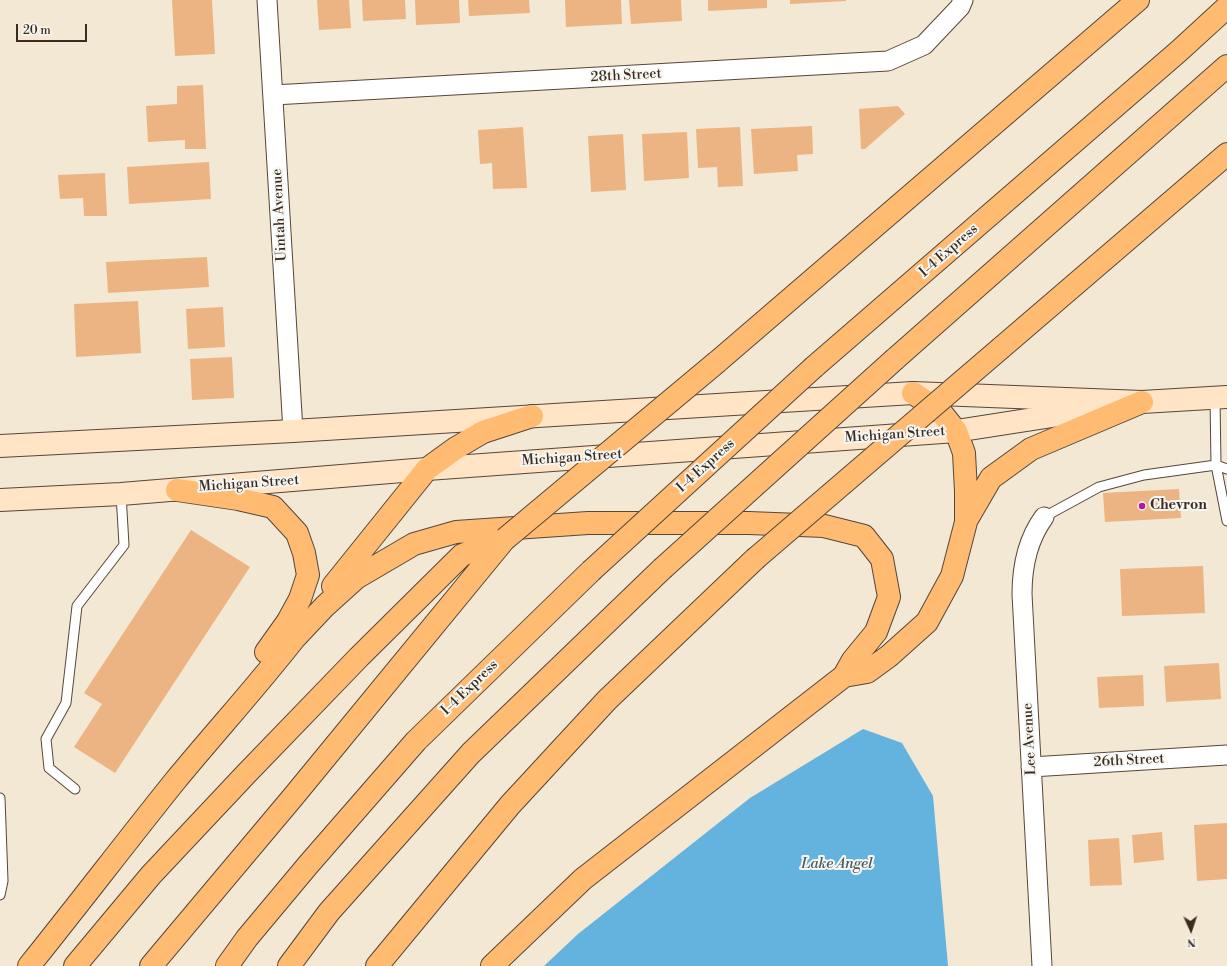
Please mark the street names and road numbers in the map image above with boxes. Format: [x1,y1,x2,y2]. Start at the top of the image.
street label: 28th Street [590,66,662,86]
street label: Uintah Avenue [269,168,291,262]
street label: I-4 Express [916,221,982,281]
street label: Michigan Street [844,423,946,447]
street label: I-4 Express [674,436,738,496]
street label: Michigan Street [521,446,623,470]
street label: Michigan Street [198,472,300,496]
street label: I-4 Express [438,657,502,719]
street label: Lee Avenue [1020,702,1040,776]
street label: 26th Street [1093,751,1165,771]

